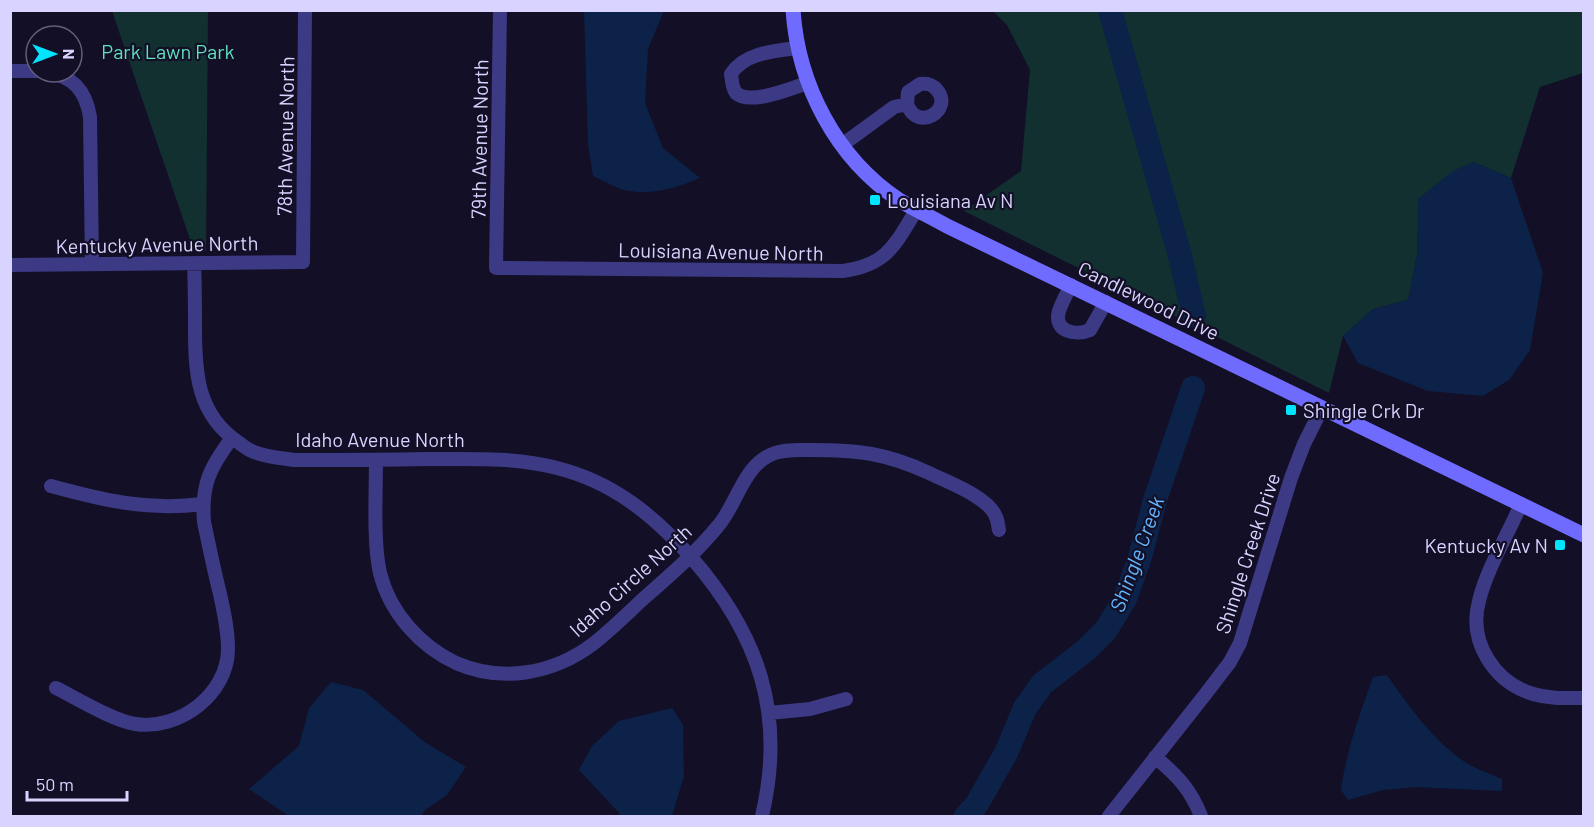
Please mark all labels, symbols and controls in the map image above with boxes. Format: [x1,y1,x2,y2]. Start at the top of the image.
north arrow [24,24,84,84]
park label: Park Lawn Park [101,39,235,63]
text: N [60,49,79,59]
street label: 78th Avenue North [272,56,298,216]
street label: 79th Avenue North [466,59,492,219]
place label: Louisiana Av N [887,188,1014,212]
marker: Louisiana Av N [868,193,882,207]
street label: Kentucky Avenue North [56,230,258,258]
street label: Louisiana Avenue North [618,237,824,265]
street label: Candlewood Drive [1074,255,1224,345]
place label: Shingle Crk Dr [1303,398,1424,422]
marker: Shingle Crk Dr [1284,403,1298,417]
street label: Idaho Avenue North [295,427,465,451]
street label: Shingle Creek Drive [1210,470,1284,636]
water label: Shingle Creek [1104,492,1169,615]
street label: Idaho Circle North [564,519,696,641]
place label: Kentucky Av N [1424,533,1548,557]
marker: Kentucky Av N [1553,538,1567,552]
scale bar [27,764,128,802]
text: 50 m [36,773,74,795]

